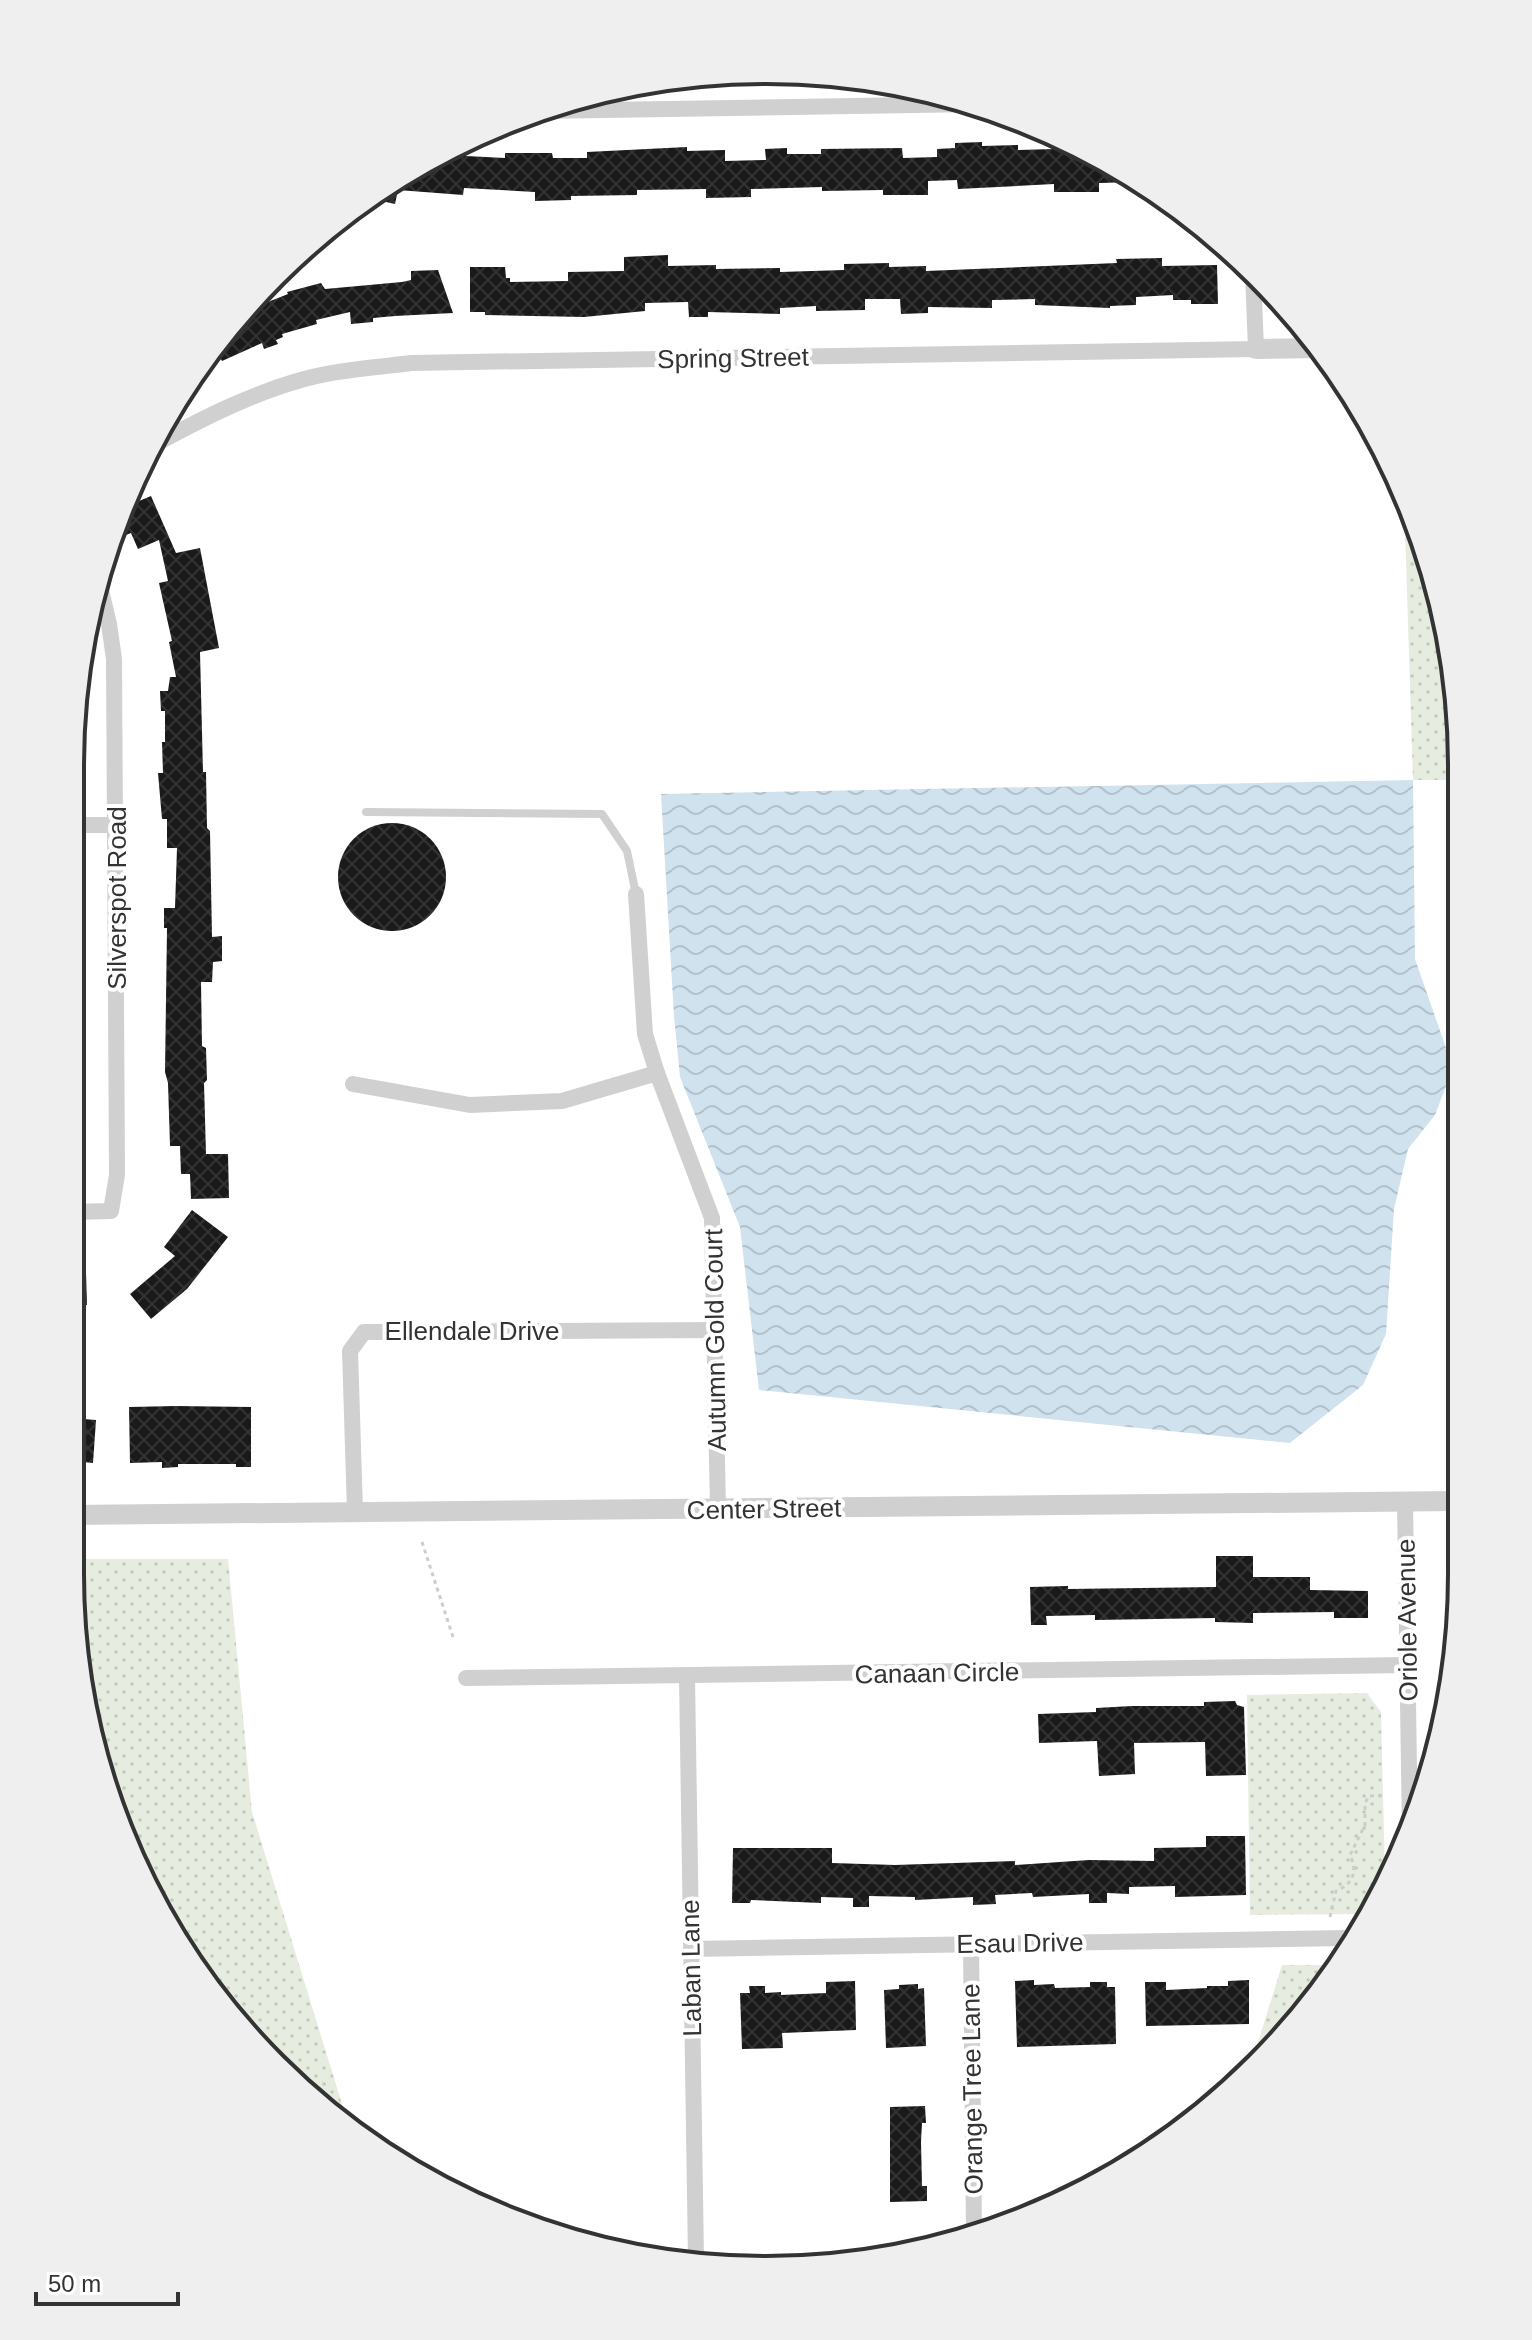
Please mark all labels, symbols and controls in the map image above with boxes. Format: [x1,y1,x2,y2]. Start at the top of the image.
street label: Spring Street [657,342,810,374]
street label: Silverspot Road [102,806,132,990]
street label: Autumn Gold Court [698,1228,732,1452]
street label: Ellendale Drive [385,1316,559,1346]
street label: Center Street [686,1493,842,1525]
street label: Oriole Avenue [1391,1538,1423,1702]
street label: Canaan Circle [854,1657,1020,1689]
street label: Laban Lane [675,1899,707,2037]
street label: Esau Drive [956,1927,1084,1959]
street label: Orange Tree Lane [955,1983,989,2195]
scale bar [36,2256,178,2306]
text: 50 m [48,2270,101,2297]

